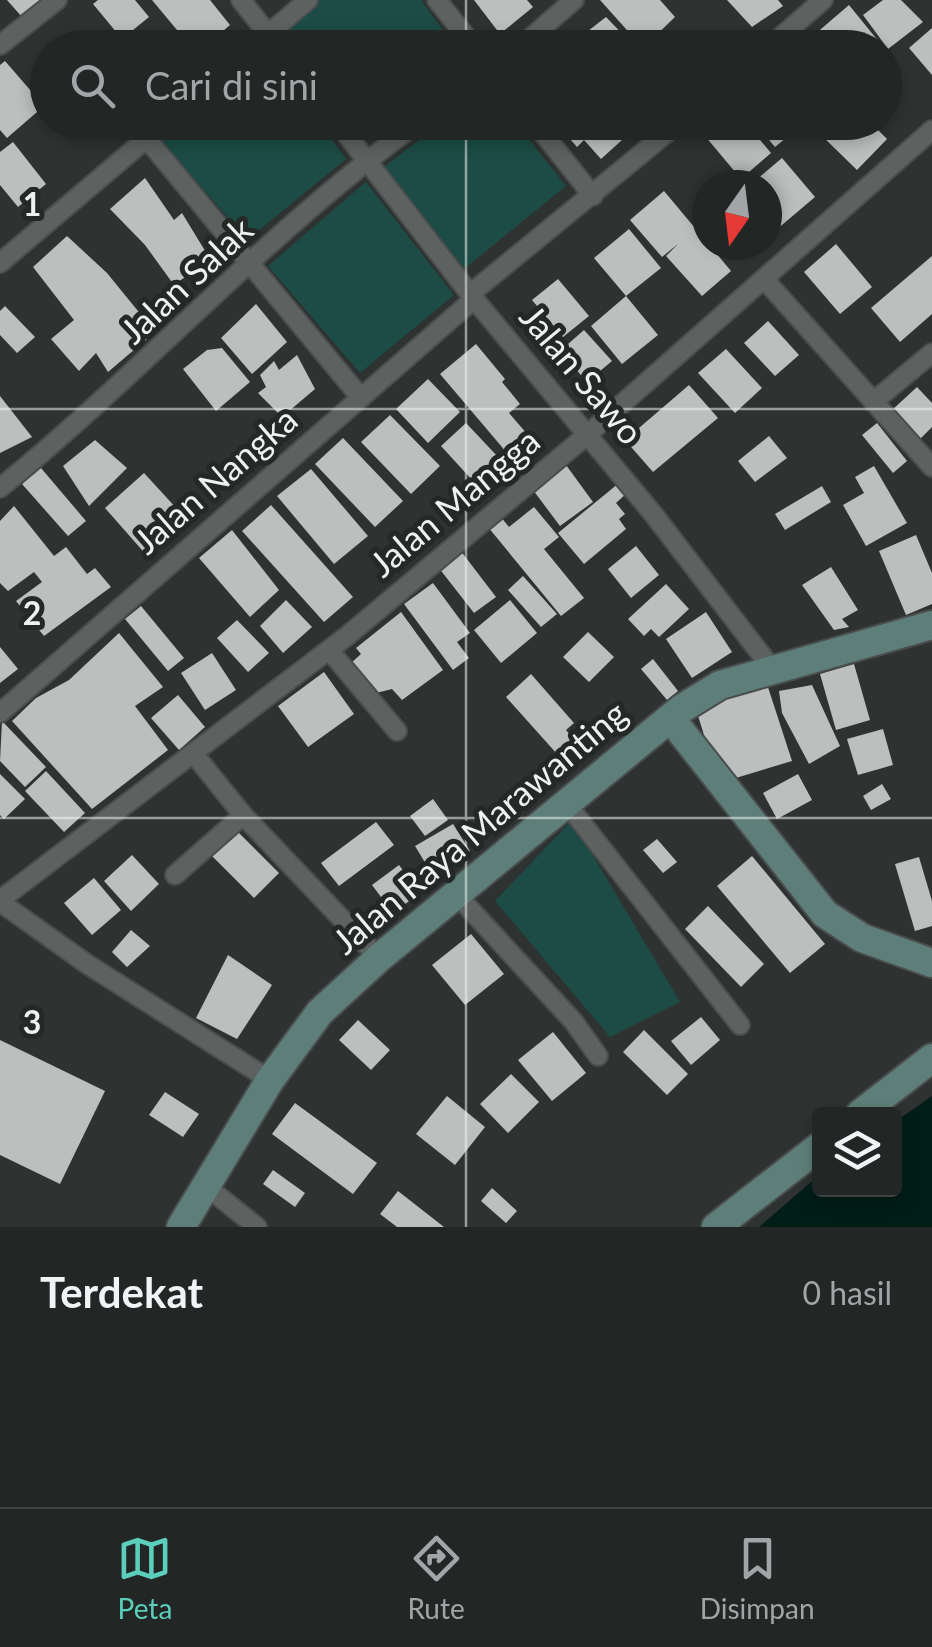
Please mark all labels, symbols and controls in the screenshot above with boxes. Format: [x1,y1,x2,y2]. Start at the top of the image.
search box [30,30,902,140]
icon: search [65,58,120,113]
text: Cari di sini [145,62,318,108]
north arrow [692,170,782,260]
text: 1 [23,184,41,223]
street label: Jalan Salak [111,208,261,351]
street label: Jalan Sawo [512,296,653,452]
street label: Jalan Nangka [125,397,305,562]
street label: Jalan Mangga [360,418,547,584]
text: 2 [23,593,41,632]
street label: Jalan Raya Marawanting [323,691,634,962]
text: 3 [23,1002,41,1041]
map controls [812,1107,902,1197]
button: layers [812,1107,902,1197]
text: Terdekat [40,1267,203,1317]
text: 0 hasil [802,1273,892,1312]
tab: Peta [117,1531,172,1625]
tab: Rute [407,1531,465,1625]
tab: Disimpan [700,1531,815,1625]

